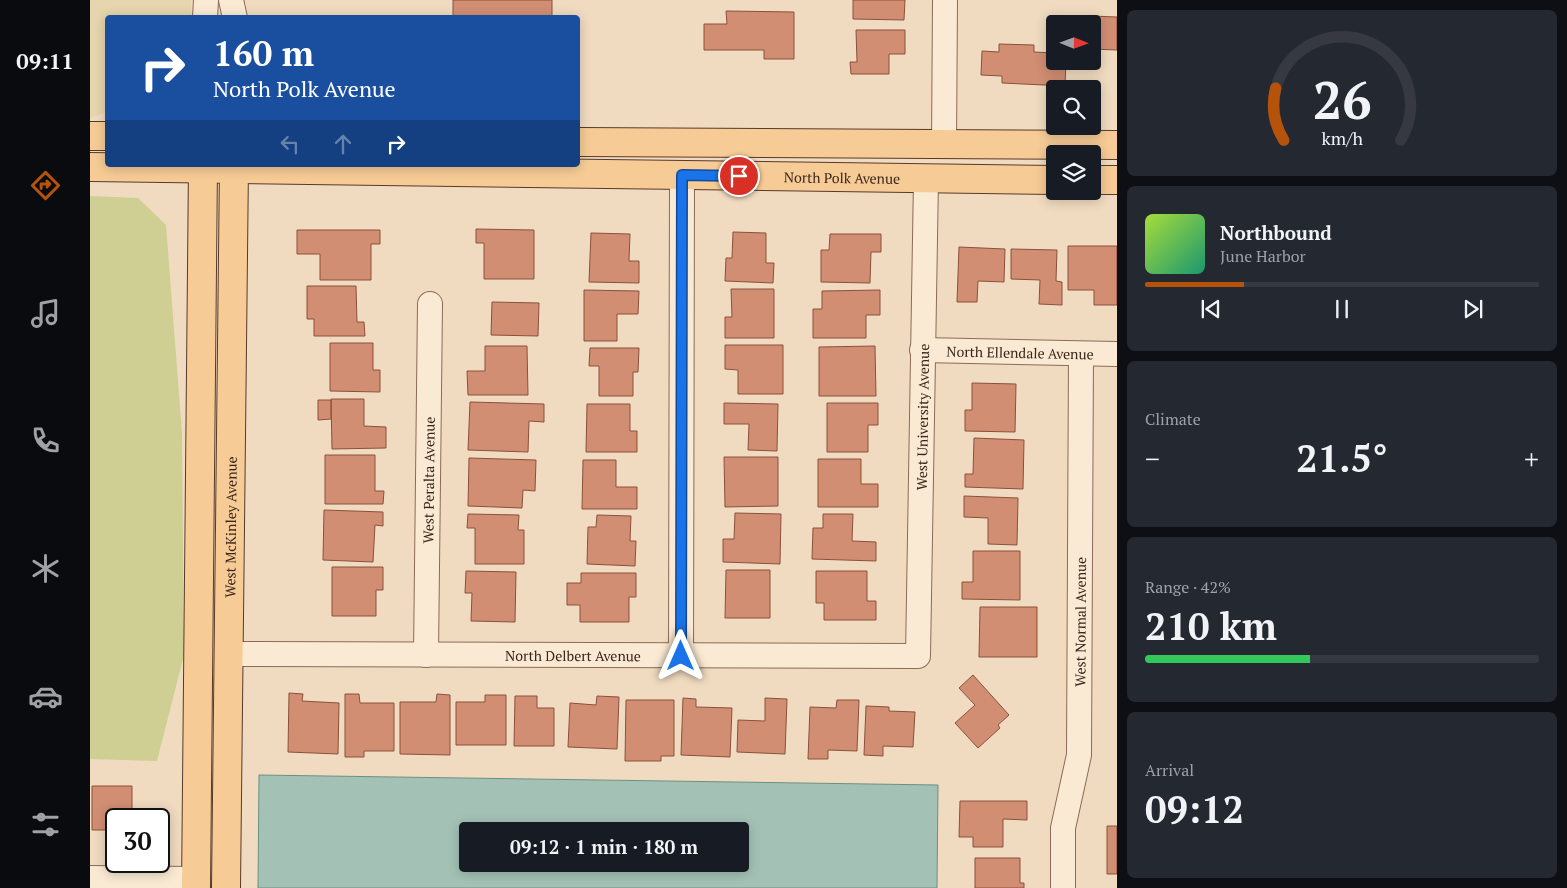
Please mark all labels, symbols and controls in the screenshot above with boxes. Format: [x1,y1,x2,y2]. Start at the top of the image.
north arrow [1046,15,1101,70]
map controls [1046,15,1101,200]
text: 160 m [213,30,314,76]
icon: right [130,35,195,100]
text: 09:11 [16,46,74,75]
text: 26 [1313,65,1371,134]
text: North Polk Avenue [213,74,396,103]
button: search [1046,80,1101,135]
text: km/h [1321,126,1363,150]
icon: left [276,130,304,158]
icon: ahead [329,130,357,158]
icon: right [382,130,410,158]
button: layers [1046,145,1101,200]
pin [718,155,760,197]
icon: arrive [725,162,753,190]
street label: North Polk Avenue [784,167,900,187]
icon: directions [28,168,63,203]
text: Northbound [1220,220,1332,245]
text: June Harbor [1220,245,1306,267]
icon: previous [1197,295,1225,323]
icon: pause [1328,295,1356,323]
icon: next [1459,295,1487,323]
icon: music [28,296,63,331]
street label: North Ellendale Avenue [946,341,1094,363]
street label: West University Avenue [911,344,933,491]
text: Climate [1145,408,1201,430]
street label: West Peralta Avenue [418,416,438,544]
icon: phone [28,423,63,458]
text: 21.5° [1296,433,1388,483]
text: − [1145,440,1160,477]
text: + [1524,440,1539,477]
street label: West McKinley Avenue [220,456,240,598]
icon: climate [28,551,63,586]
street label: West Normal Avenue [1070,557,1089,687]
text: Range · 42% [1145,576,1231,598]
text: 210 km [1145,601,1277,651]
position arrow [654,629,706,681]
street label: North Delbert Avenue [505,645,641,665]
icon: car [28,679,63,714]
text: Arrival [1145,759,1194,781]
text: 09:12 [1145,784,1244,834]
icon: filters [28,807,63,842]
speed limit sign: 30 [105,808,170,873]
text: 09:12 · 1 min · 180 m [510,834,698,859]

